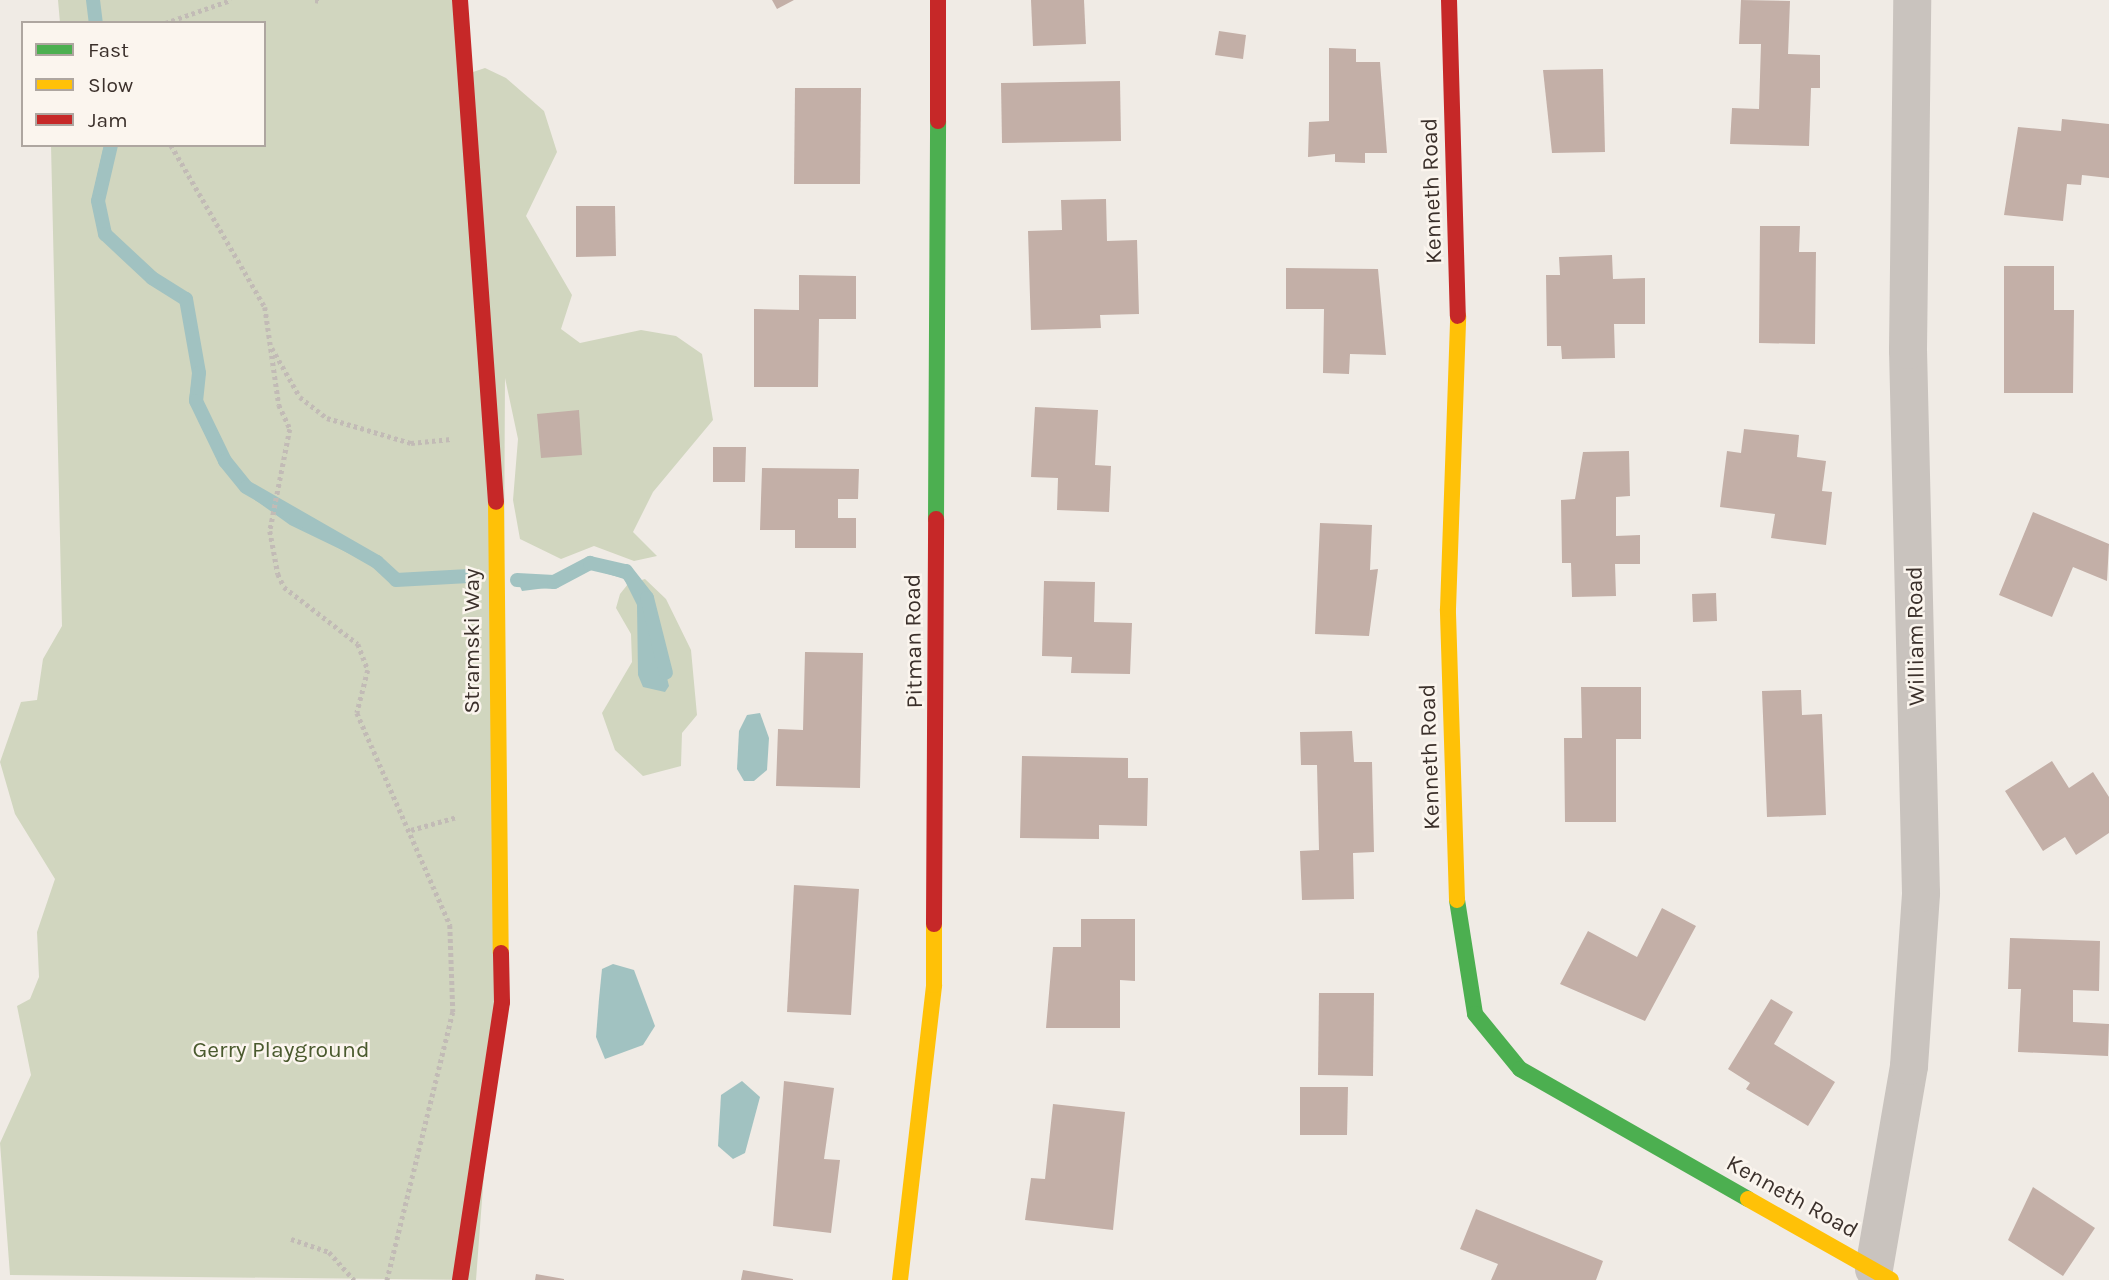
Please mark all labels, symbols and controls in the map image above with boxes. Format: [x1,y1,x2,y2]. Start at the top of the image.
legend [21,21,266,147]
text: Fast [88,38,129,62]
text: Slow [88,73,133,97]
text: Jam [88,108,128,132]
street label: Kenneth Road [1416,117,1448,265]
street label: William Road [1901,566,1931,706]
street label: Stramski Way [458,568,486,714]
street label: Pitman Road [899,573,929,709]
street label: Kenneth Road [1414,683,1446,831]
park label: Gerry Playground [192,1036,370,1064]
street label: Kenneth Road [1721,1149,1863,1245]

